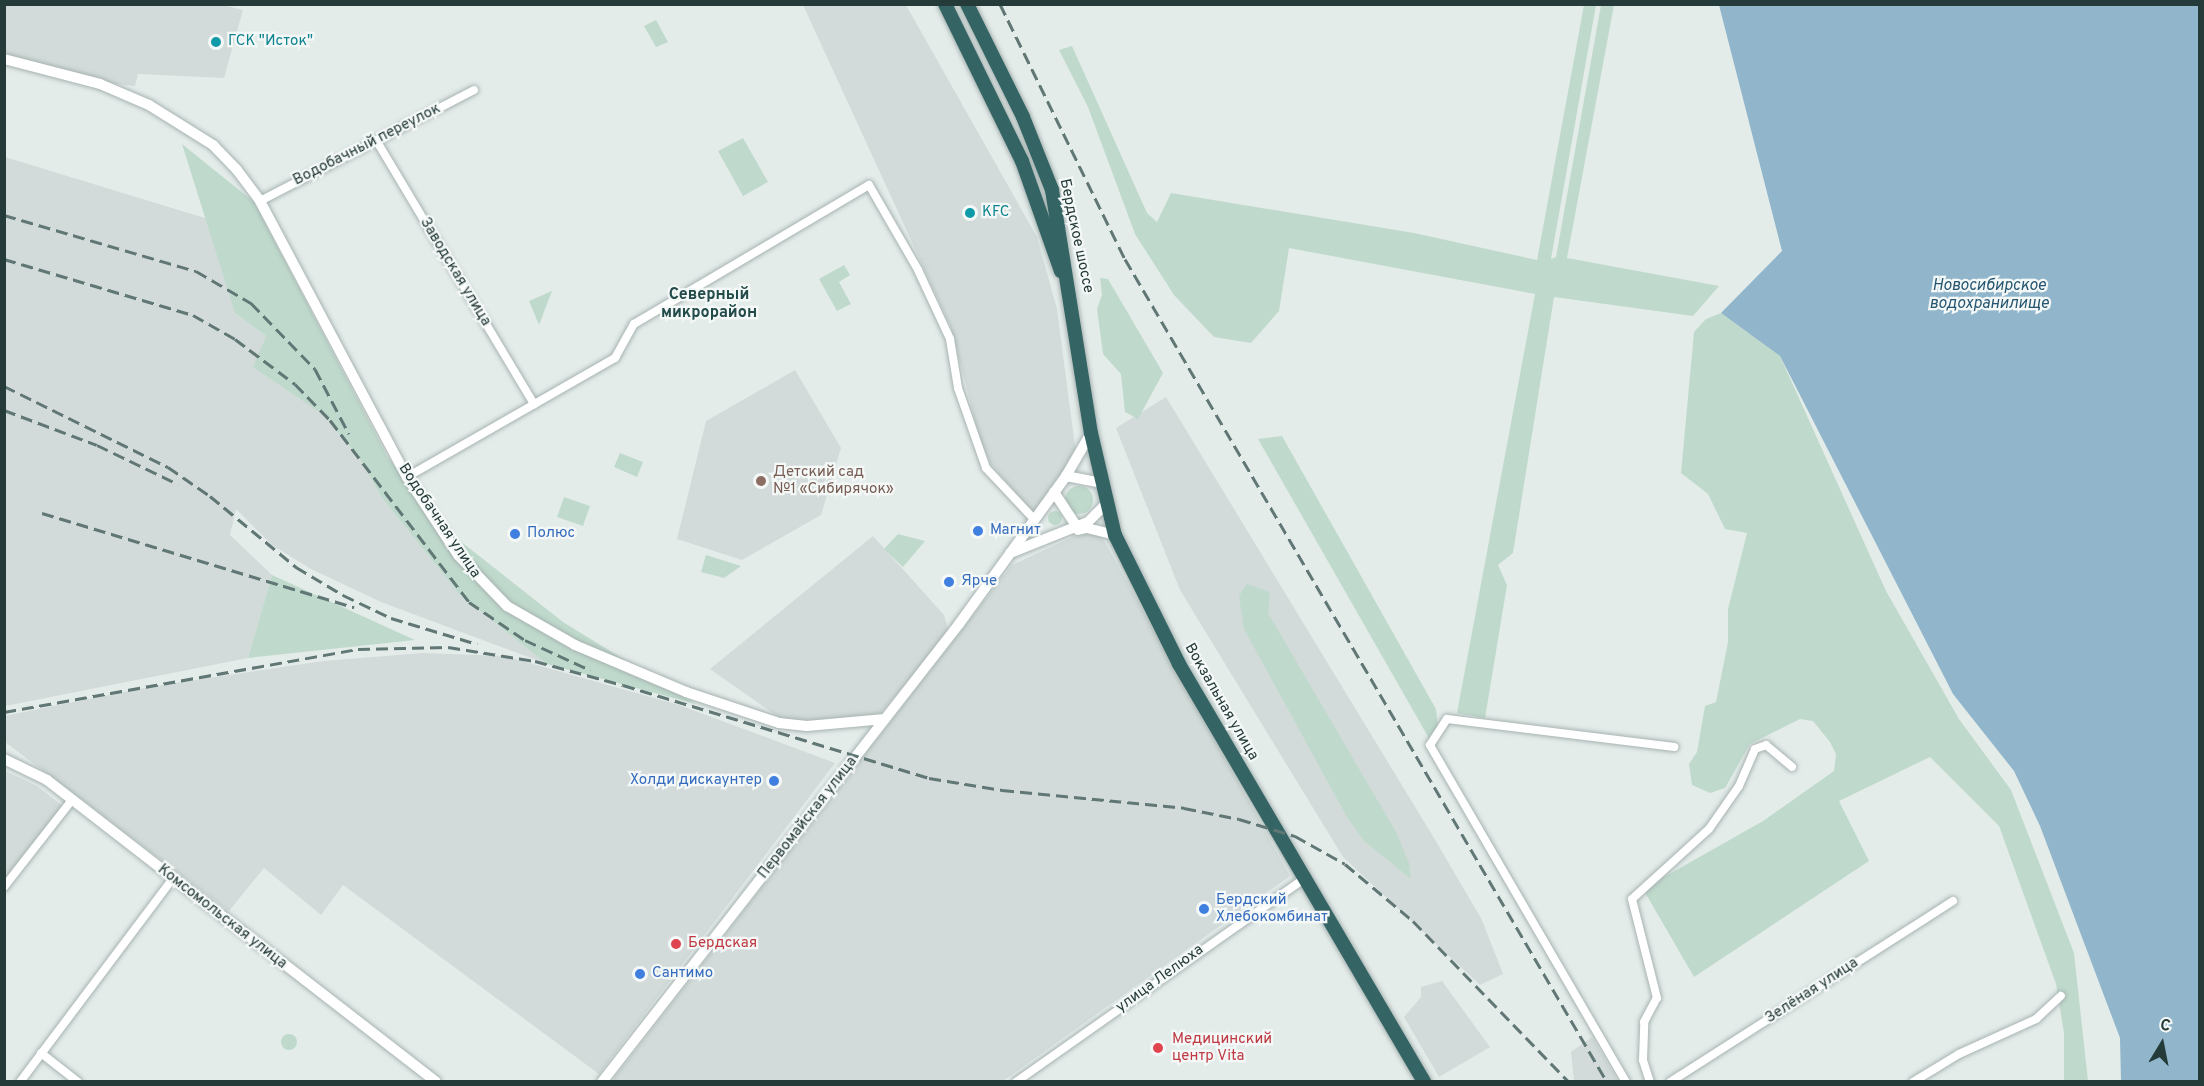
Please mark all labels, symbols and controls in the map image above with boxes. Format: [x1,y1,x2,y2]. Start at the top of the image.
place label: ГСК "Исток" [228,33,313,51]
marker: ГСК "Исток" [209,35,223,49]
street label: Водобачный переулок [290,100,444,190]
street label: Бердское шоссе [1055,177,1097,295]
place label: KFC [982,204,1010,222]
marker: KFC [963,206,977,220]
street label: Заводская улица [415,214,495,330]
water label: Новосибирское водохранилище [1929,276,2049,314]
district label: Северный микрорайон [661,285,757,323]
street label: Водобачная улица [394,460,484,582]
place label: Детский сад №1 «Сибирячок» [773,463,894,498]
marker: Детский сад №1 «Сибирячок» [754,474,768,488]
place label: Магнит [990,522,1041,540]
marker: Магнит [971,524,985,538]
place label: Полюс [527,525,575,543]
marker: Полюс [508,527,522,541]
place label: Ярче [961,573,997,591]
marker: Ярче [942,575,956,589]
street label: Вокзальная улица [1180,640,1262,764]
street label: Первомайская улица [755,753,861,883]
place label: Холди дискаунтер [630,772,762,790]
marker: Холди дискаунтер [767,774,781,788]
street label: Комсомольская улица [154,861,290,973]
place label: Бердский Хлебокомбинат [1216,891,1328,926]
marker: Бердский Хлебокомбинат [1197,902,1211,916]
place label: Бердская [688,935,757,953]
marker: Бердская [669,937,683,951]
street label: улица Лелюха [1113,941,1207,1017]
street label: Зелёная улица [1762,954,1862,1028]
place label: Сантимо [652,965,713,983]
marker: Сантимо [633,967,647,981]
north arrow [2132,1014,2192,1074]
text: С [2158,1016,2172,1037]
place label: Медицинский центр Vita [1172,1030,1272,1065]
marker: Медицинский центр Vita [1149,1039,1167,1057]

